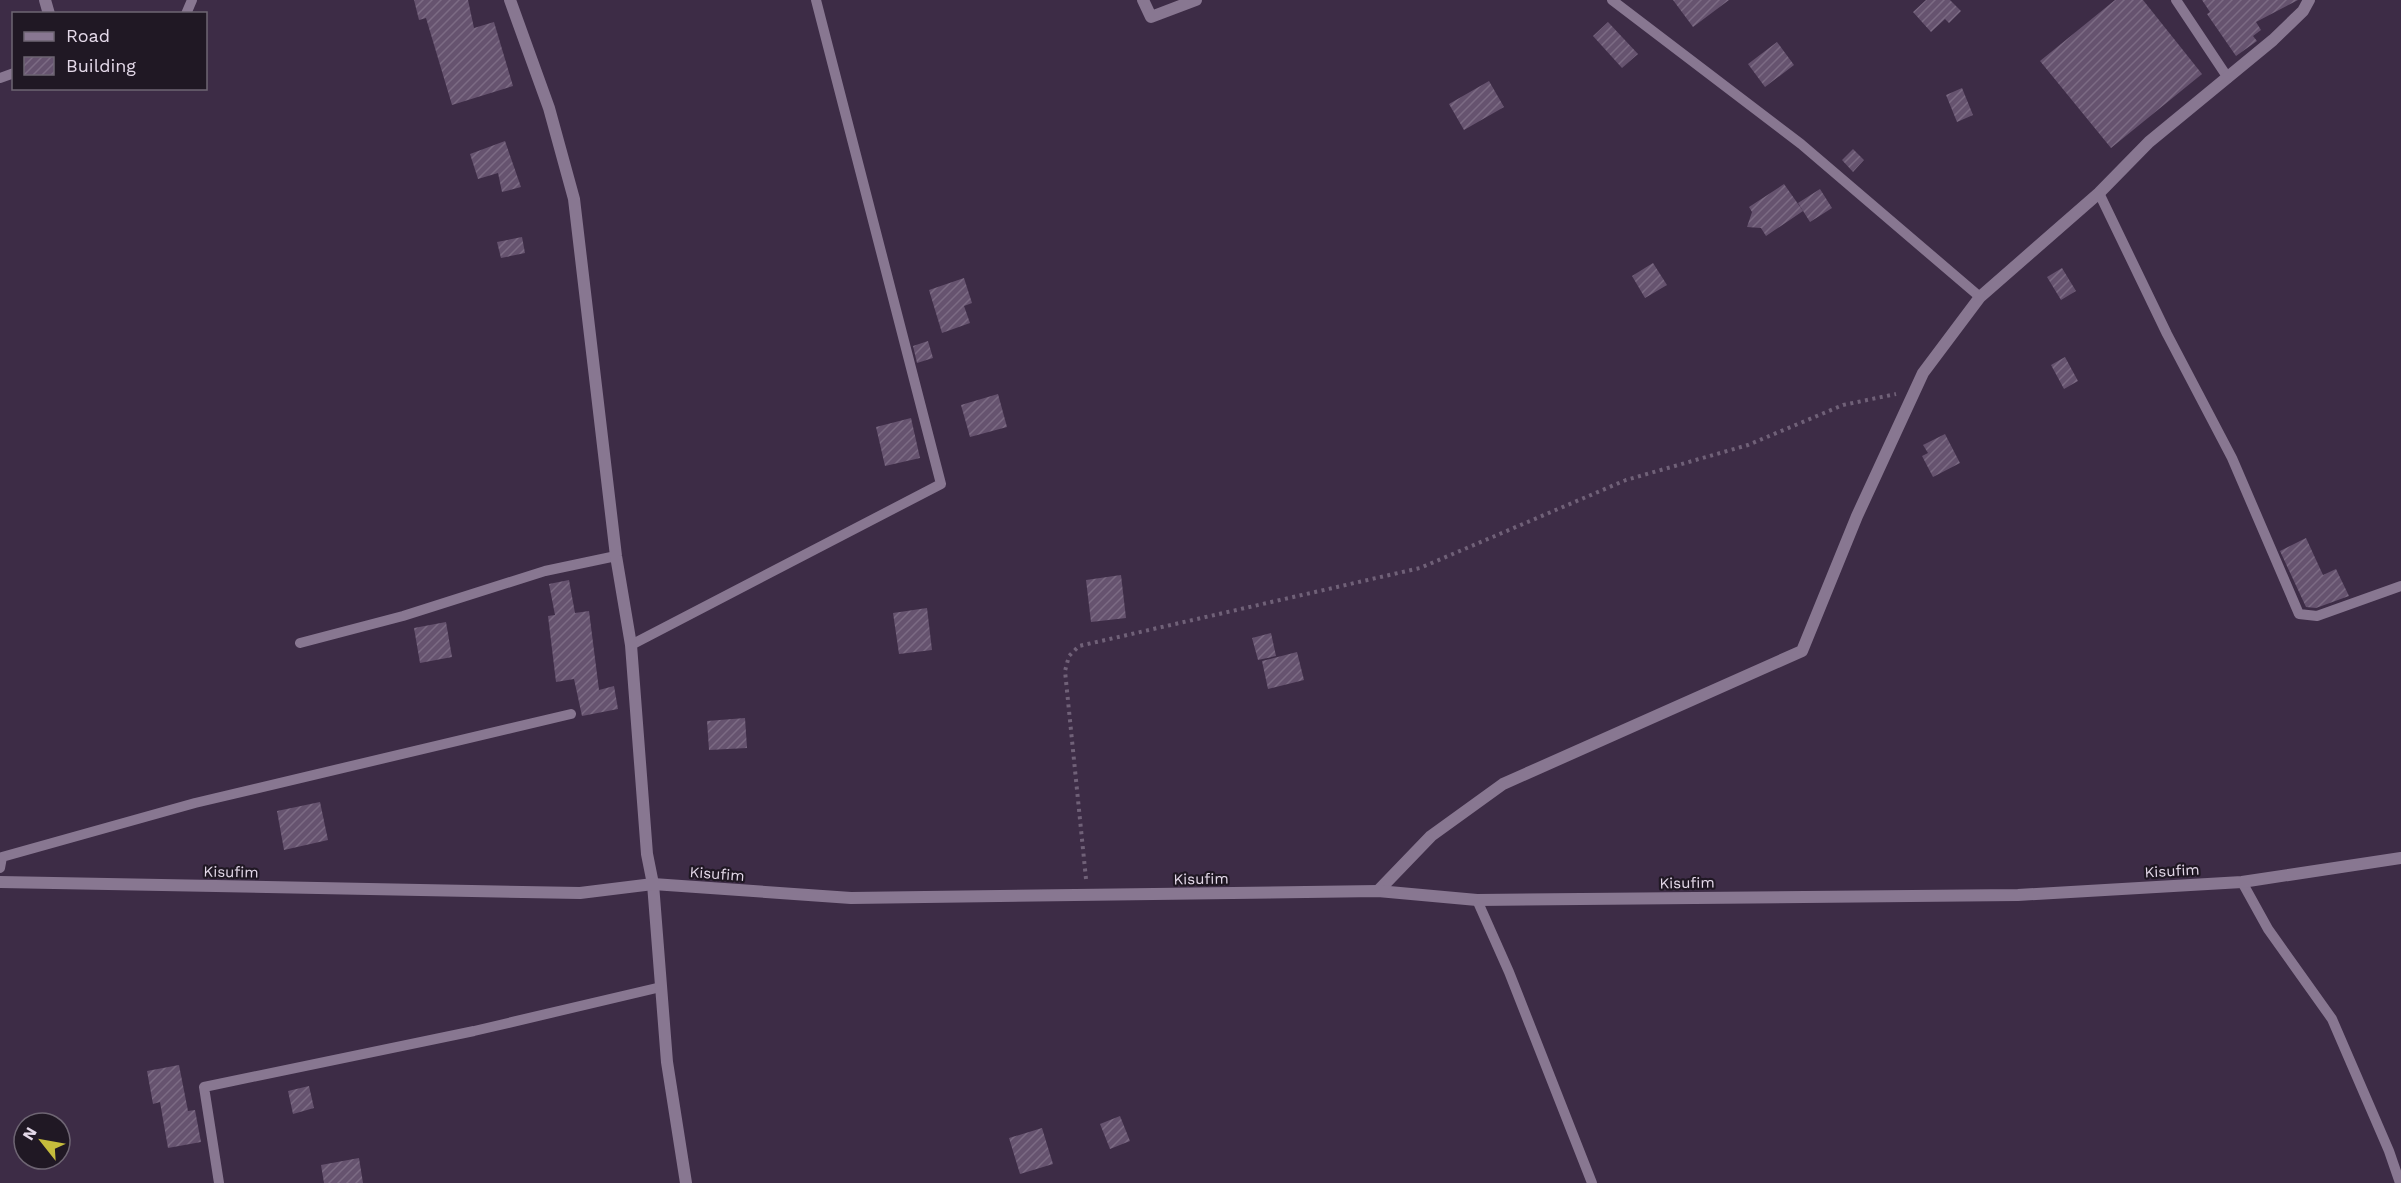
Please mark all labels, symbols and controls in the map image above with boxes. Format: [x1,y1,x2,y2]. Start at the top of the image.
legend [12,12,207,90]
text: Road [66,25,110,46]
text: Building [66,55,136,76]
street label: Kisufim [2144,861,2200,881]
street label: Kisufim [203,863,259,881]
street label: Kisufim [689,863,745,885]
street label: Kisufim [1173,870,1229,888]
street label: Kisufim [1659,874,1715,892]
north arrow [12,1111,72,1171]
text: N [18,1124,41,1144]

